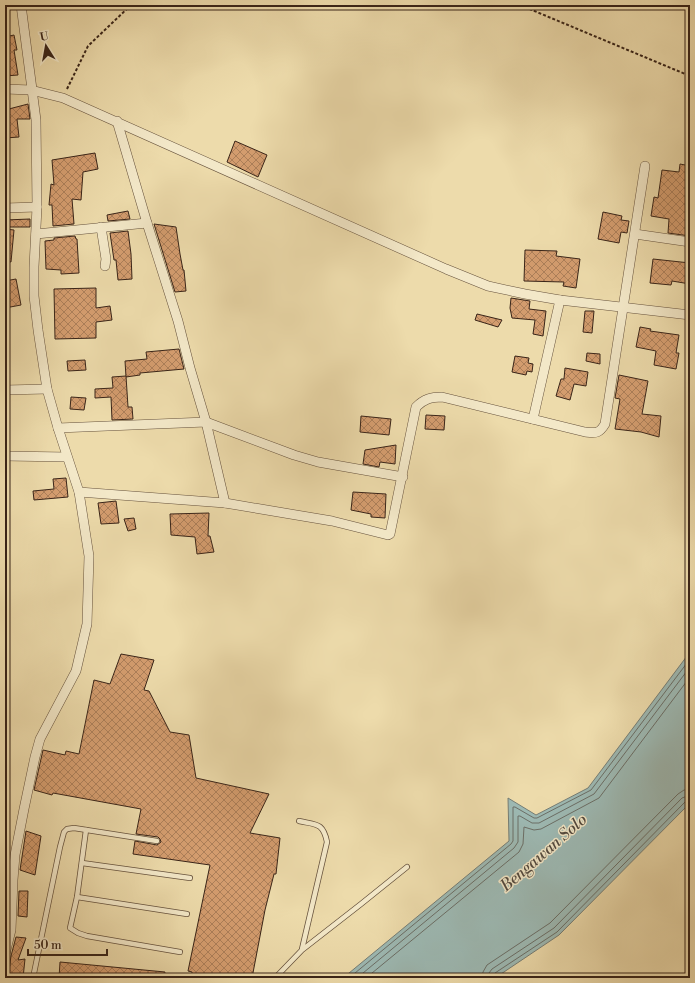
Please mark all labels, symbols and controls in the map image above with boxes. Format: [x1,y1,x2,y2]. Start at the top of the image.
north arrow [26,26,66,66]
text: U [39,29,50,45]
water label: Bengawan Solo [495,810,591,897]
scale bar [28,931,107,957]
text: 50 m [34,938,62,953]

